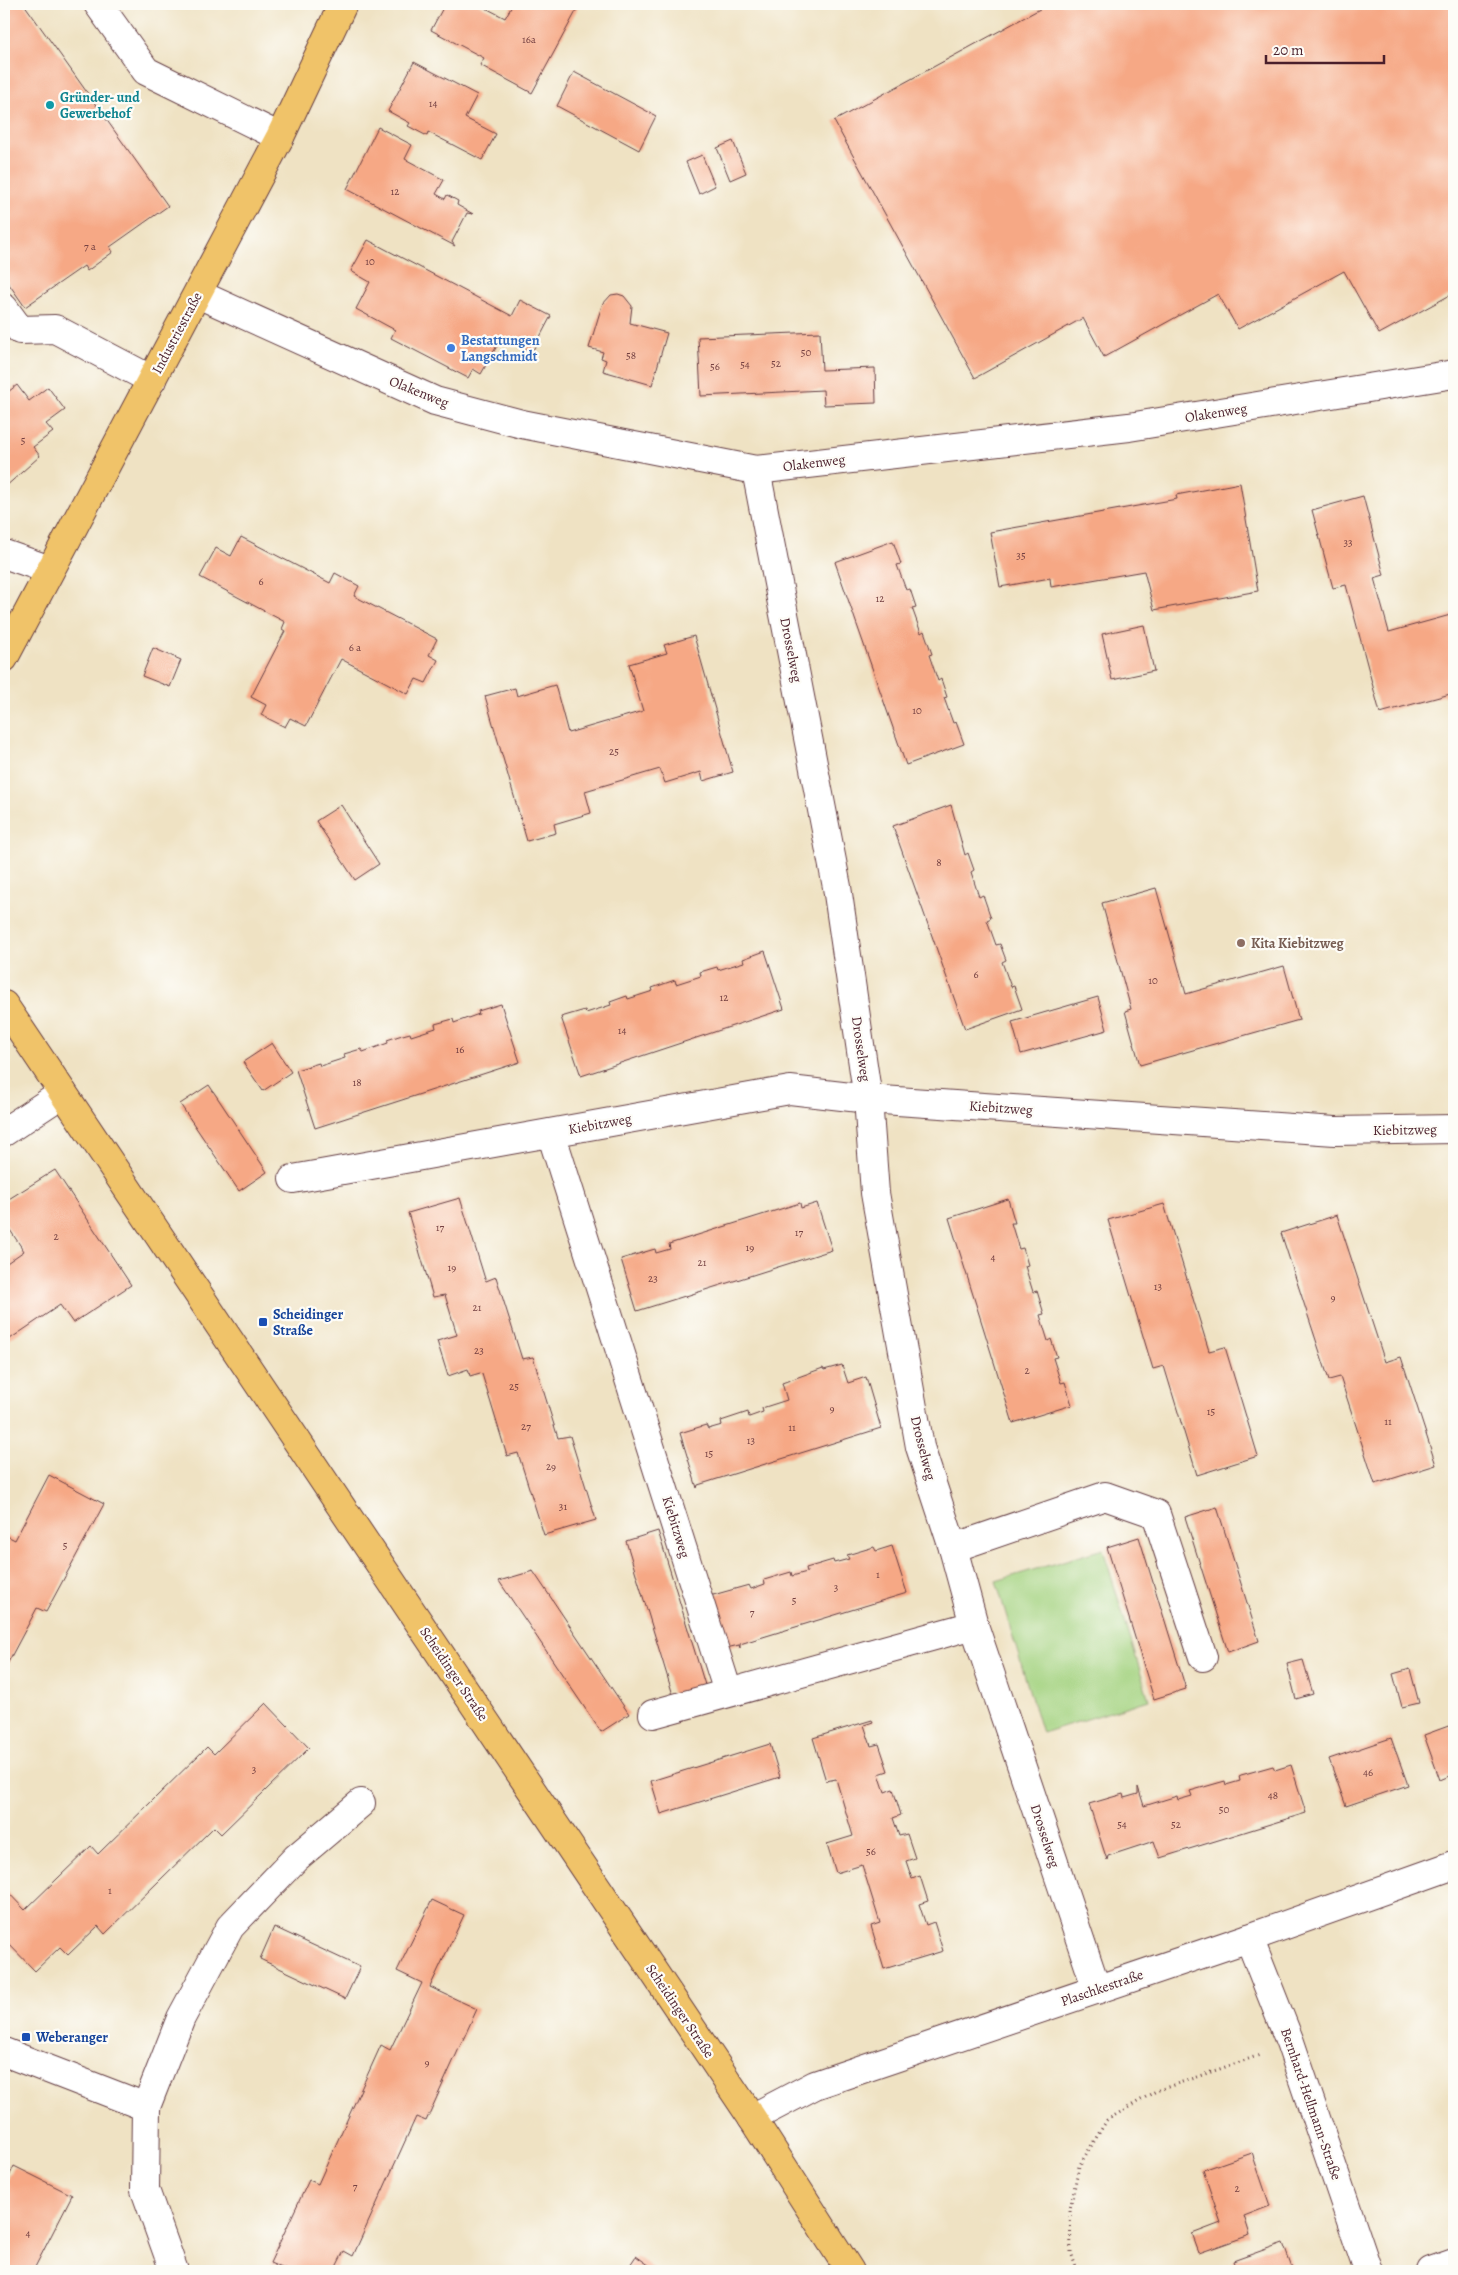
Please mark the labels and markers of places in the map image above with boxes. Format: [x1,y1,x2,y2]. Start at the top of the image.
place label: Gründer- und Gewerbehof [60,88,140,123]
marker: Gründer- und Gewerbehof [44,99,56,111]
place label: Bestattungen Langschmidt [461,331,540,366]
marker: Bestattungen Langschmidt [445,342,457,354]
place label: Kita Kiebitzweg [1251,934,1344,953]
marker: Kita Kiebitzweg [1235,937,1247,949]
place label: Scheidinger Straße [273,1305,343,1340]
marker: Scheidinger Straße [257,1316,269,1328]
place label: Weberanger [35,2028,108,2047]
marker: Weberanger [20,2031,32,2043]

